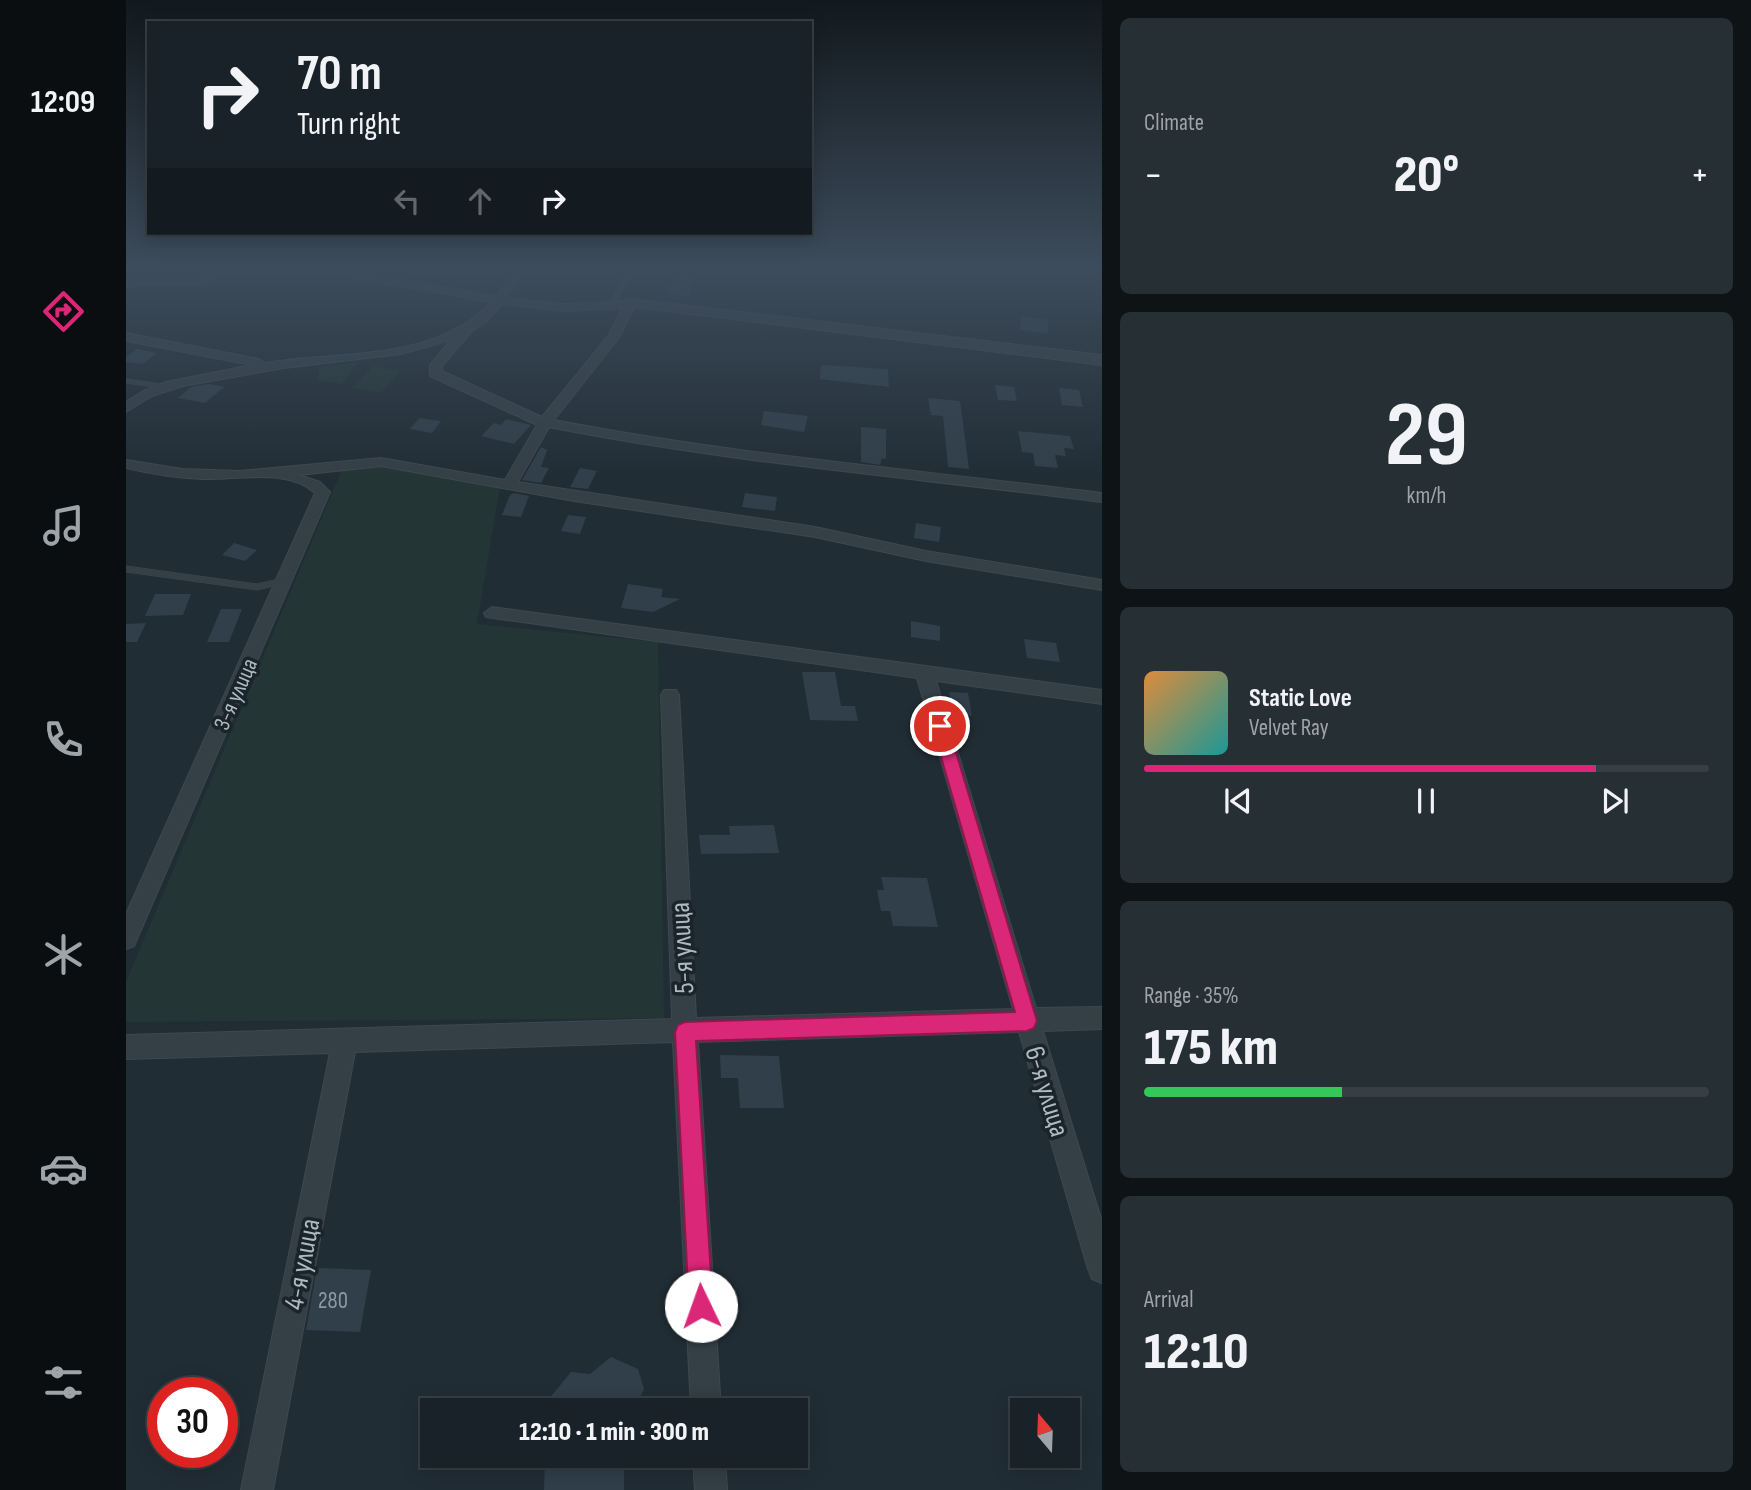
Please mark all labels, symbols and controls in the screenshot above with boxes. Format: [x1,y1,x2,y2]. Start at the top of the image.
text: 70 m [297,45,382,104]
icon: right [182,49,273,140]
text: 12:09 [31,83,95,122]
text: Turn right [297,105,401,144]
text: Climate [1144,109,1204,137]
text: 20° [1394,144,1459,207]
text: − [1144,153,1163,198]
text: + [1690,153,1709,198]
icon: left [388,182,426,220]
icon: ahead [461,182,499,220]
icon: right [534,182,572,220]
icon: directions [39,287,88,336]
text: 29 [1385,382,1468,491]
text: km/h [1407,482,1446,510]
icon: music [39,501,88,550]
street label: 3-я улица [208,654,264,735]
text: Static Love [1249,683,1352,714]
pin [910,696,970,756]
icon: arrive [921,707,959,745]
text: Velvet Ray [1249,714,1329,742]
icon: phone [39,715,88,764]
icon: previous [1219,782,1257,820]
icon: pause [1407,782,1445,820]
icon: next [1596,782,1634,820]
street label: 5-я улица [664,901,701,995]
icon: climate [39,930,88,979]
text: Range · 35% [1144,982,1239,1010]
text: 175 km [1144,1017,1278,1080]
street label: 6-я улица [1017,1042,1076,1141]
icon: car [39,1144,88,1193]
street label: 4-я улица [277,1216,327,1313]
position arrow [664,1269,738,1343]
text: Arrival [1144,1286,1193,1314]
house number: 280 [318,1287,348,1315]
text: 12:10 [1144,1321,1249,1384]
icon: filters [39,1358,88,1407]
speed limit sign: 30 [147,1377,238,1468]
north arrow [1010,1398,1080,1468]
map controls [1010,1398,1080,1468]
text: 12:10 · 1 min · 300 m [519,1417,709,1448]

